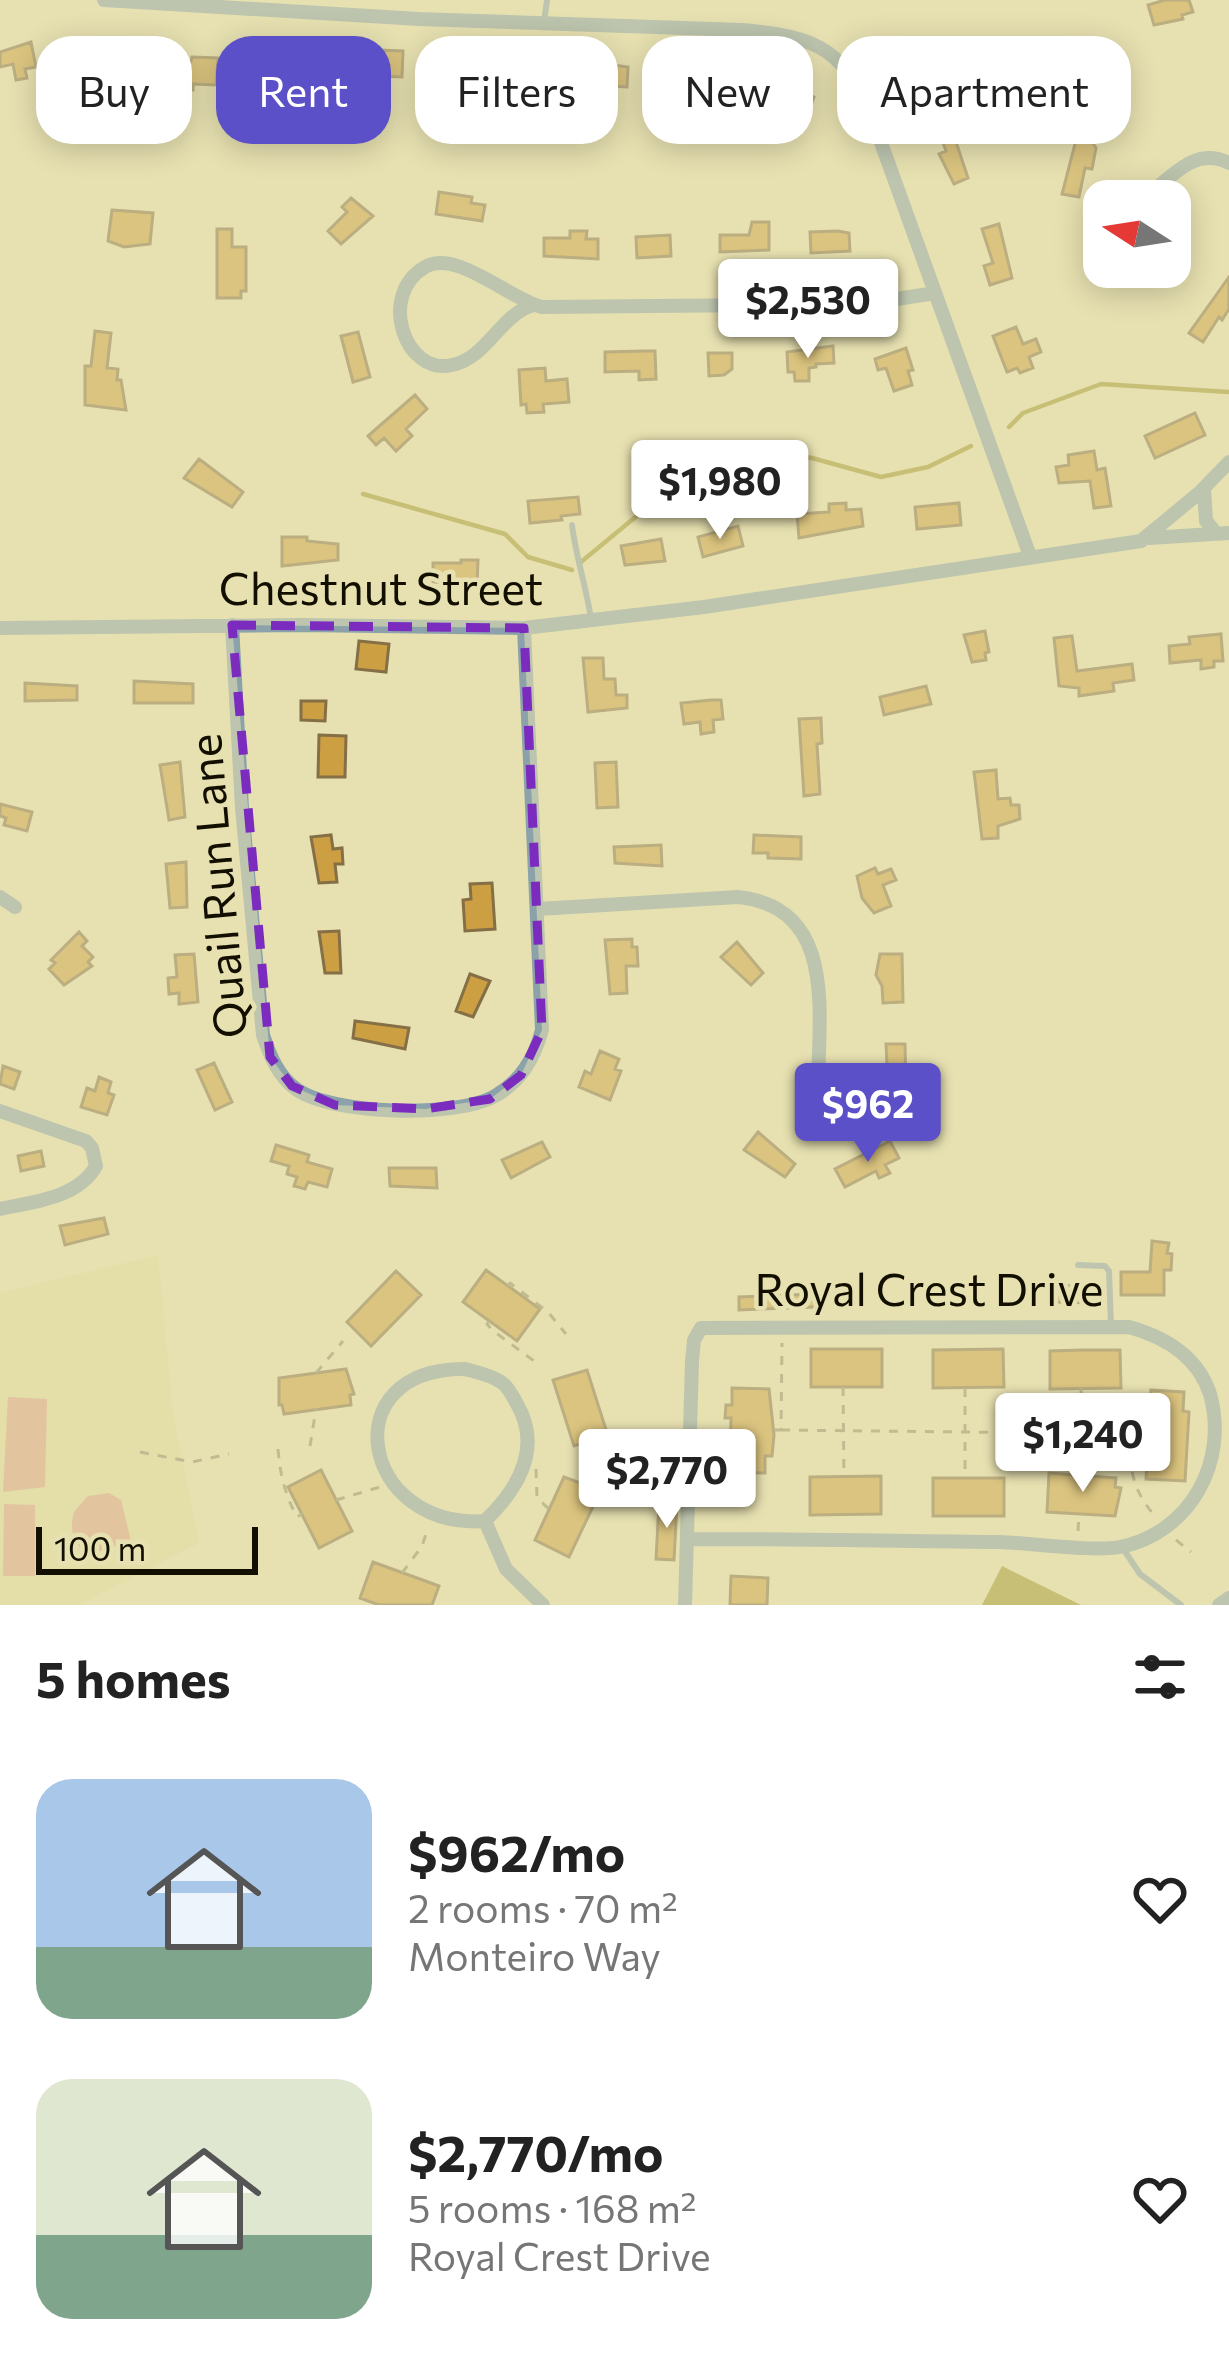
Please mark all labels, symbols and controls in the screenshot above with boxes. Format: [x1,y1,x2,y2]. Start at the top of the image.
chip: Buy [36,36,192,144]
chip: Rent [216,36,391,144]
chip: Filters [415,36,618,144]
chip: New [642,36,813,144]
chip: Apartment [837,36,1131,144]
north arrow [1083,180,1191,288]
map controls [1083,180,1191,288]
pin: $2,530 [710,259,906,361]
text: $2,530 [745,274,871,322]
pin: $1,980 [622,440,818,542]
text: $1,980 [658,455,782,503]
street label: Chestnut Street [219,559,543,614]
street label: Quail Run Lane [175,732,256,1041]
pin: $962 [797,1063,939,1165]
text: $962 [822,1078,914,1126]
street label: Royal Crest Drive [754,1260,1104,1315]
pin: $1,240 [985,1393,1181,1495]
text: $1,240 [1022,1408,1144,1456]
pin: $2,770 [569,1429,765,1531]
text: $2,770 [606,1444,728,1492]
scale bar [36,1521,258,1574]
text: 100 m [54,1527,146,1568]
icon: filters [1127,1644,1193,1710]
text: 5 homes [36,1646,231,1709]
text: $962/mo [408,1820,625,1883]
icon: home [132,1827,276,1971]
icon: heart [1127,1866,1193,1932]
text: 2 rooms · 70 m² [408,1883,678,1931]
text: Monteiro Way [408,1931,661,1979]
text: $2,770/mo [408,2120,664,2183]
icon: home [132,2127,276,2271]
icon: heart [1127,2166,1193,2232]
text: 5 rooms · 168 m² [408,2183,697,2231]
text: Royal Crest Drive [408,2231,711,2279]

